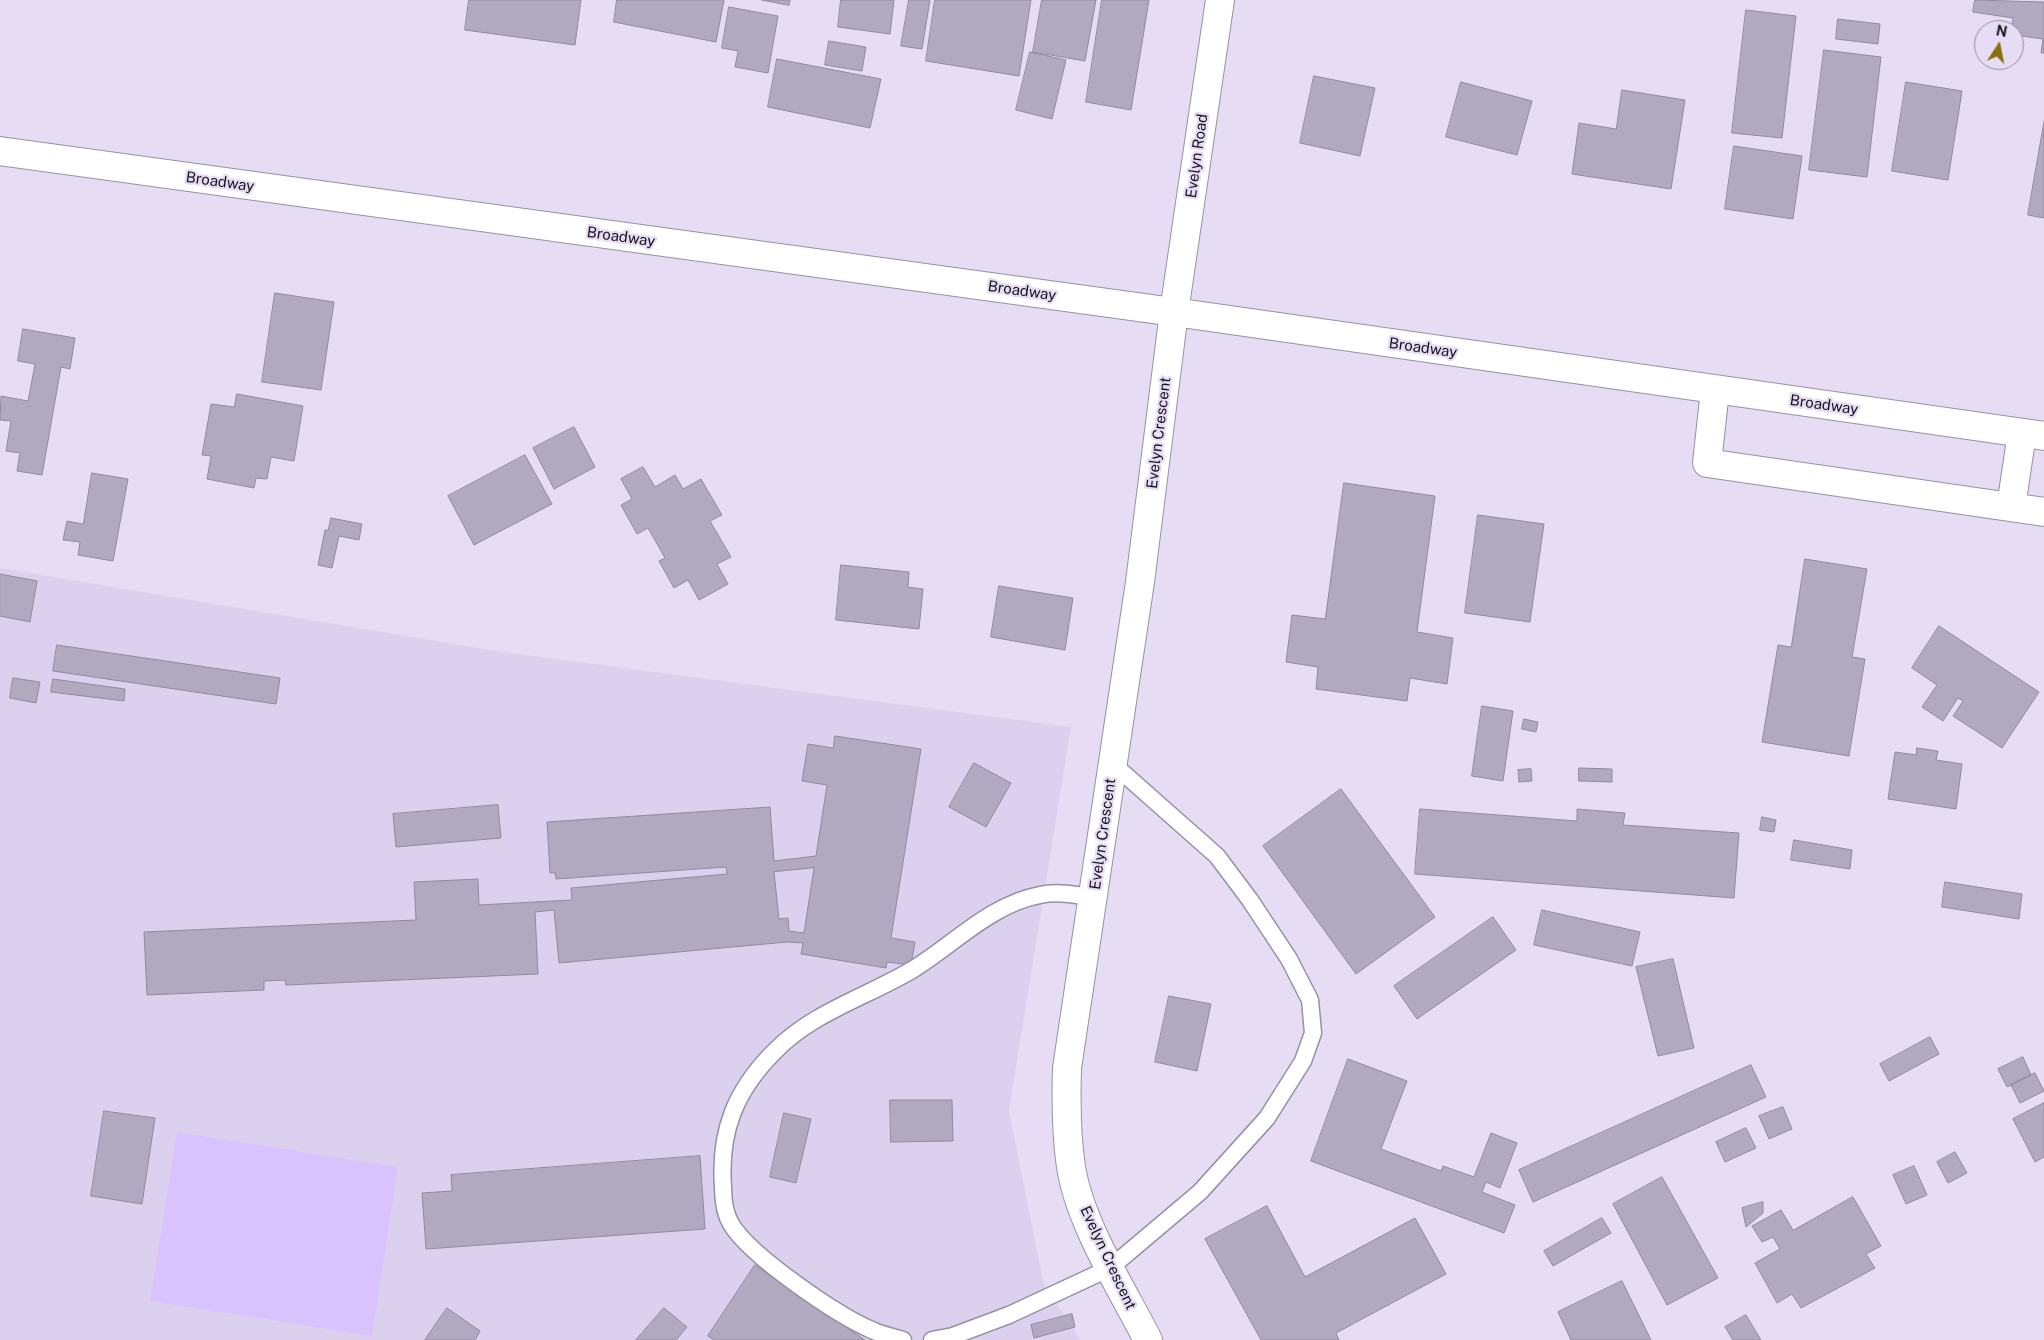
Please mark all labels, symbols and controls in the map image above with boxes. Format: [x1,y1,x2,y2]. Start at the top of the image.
north arrow [1974,20,2024,70]
text: N [1995,22,2009,40]
street label: Evelyn Road [1182,113,1212,199]
street label: Broadway [185,168,255,196]
street label: Broadway [586,223,656,251]
street label: Broadway [987,277,1057,305]
street label: Broadway [1388,334,1458,362]
street label: Evelyn Crescent [1143,376,1175,490]
street label: Broadway [1789,391,1859,419]
street label: Evelyn Crescent [1086,777,1120,891]
street label: Evelyn Crescent [1076,1203,1140,1313]

